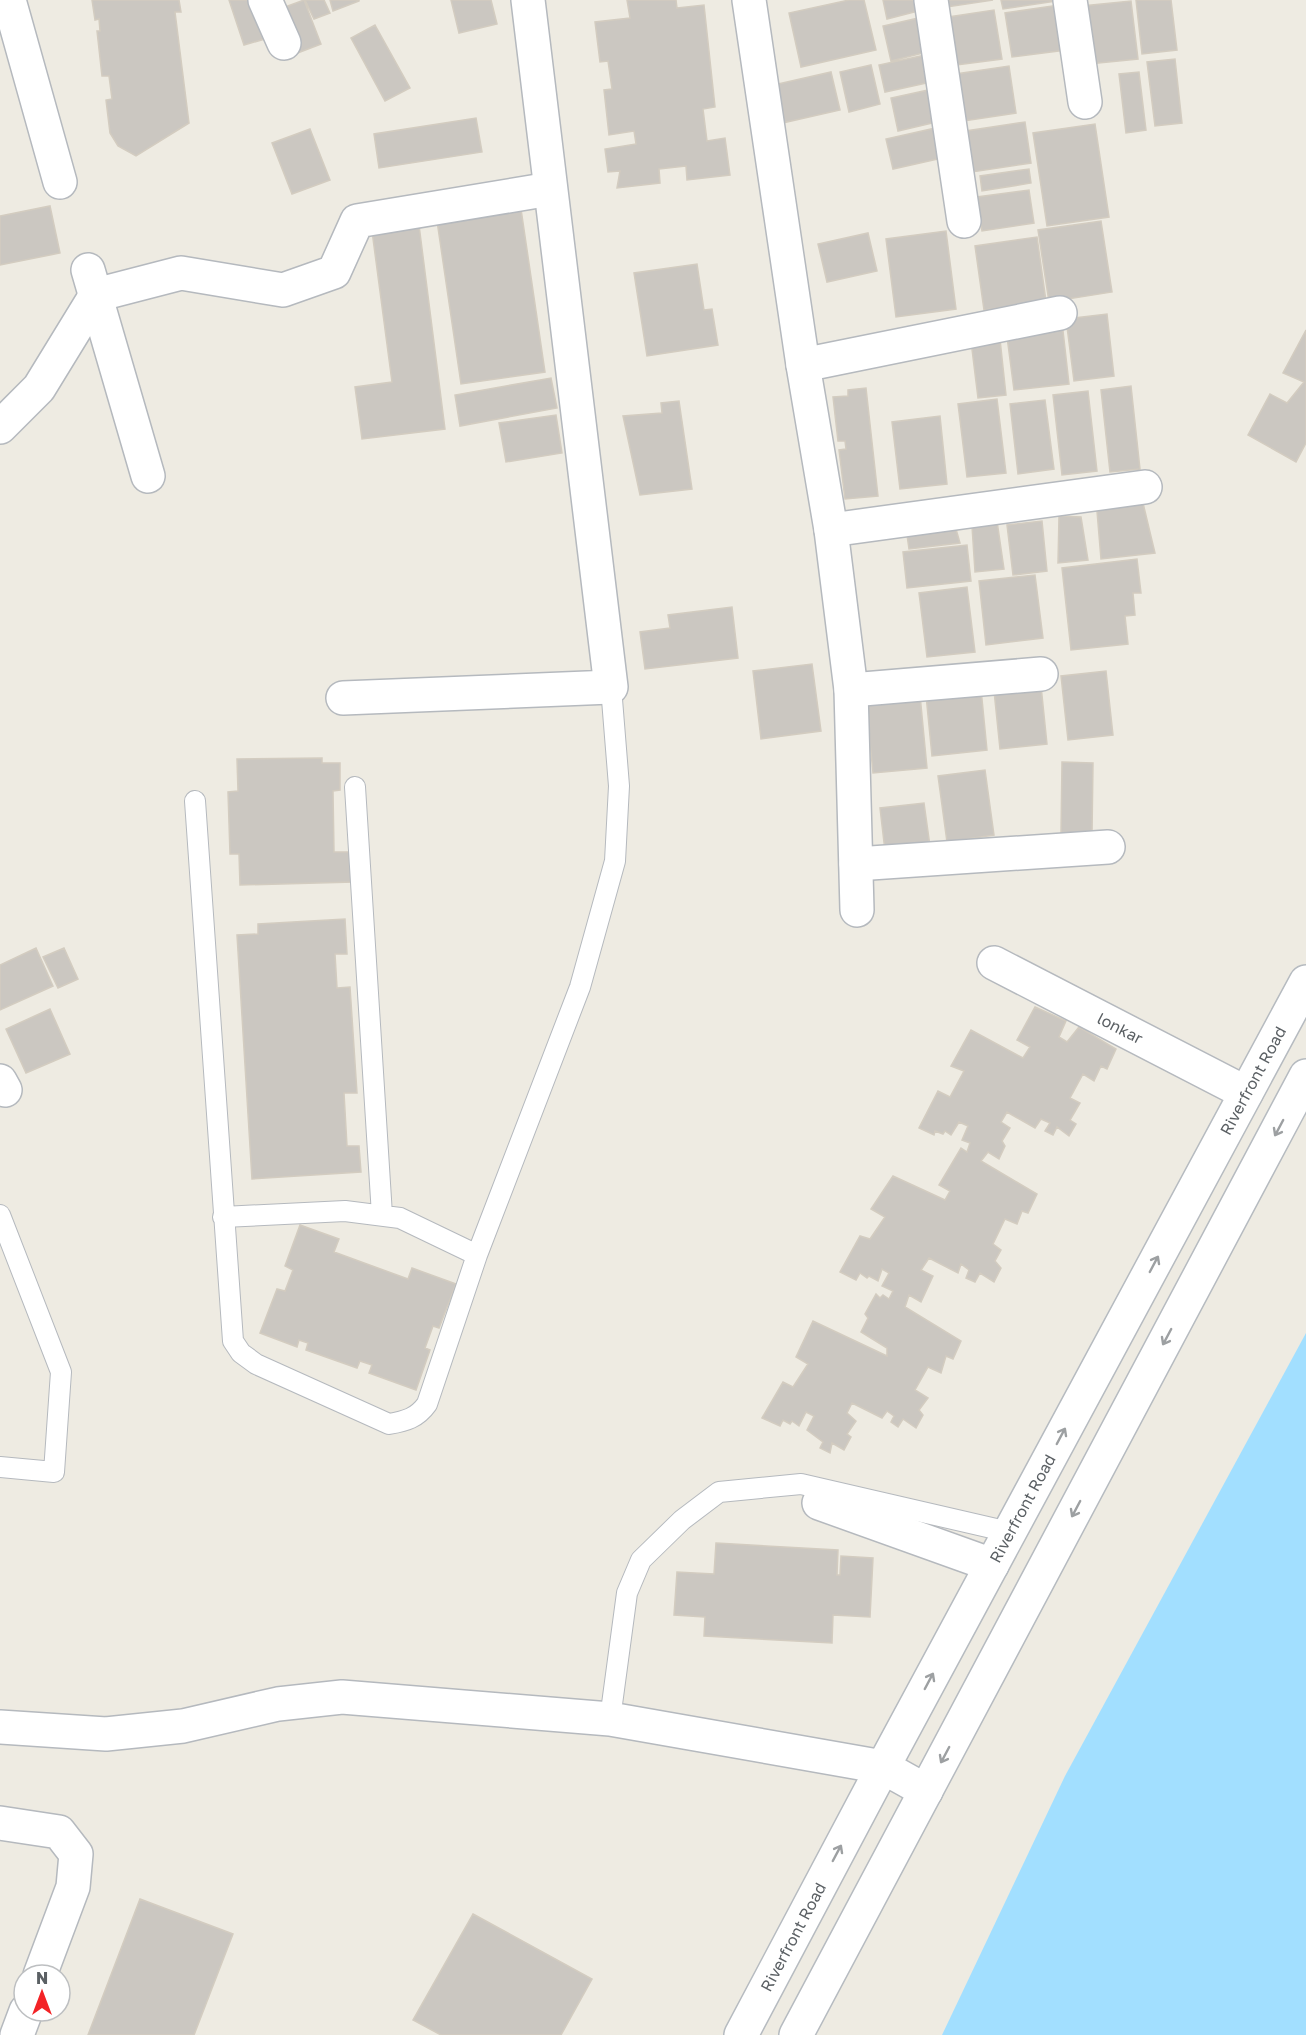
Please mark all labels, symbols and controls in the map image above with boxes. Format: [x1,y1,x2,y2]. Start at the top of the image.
street label: lonkar [1094,1008,1146,1048]
street label: Riverfront Road [1215,1023,1290,1138]
one-way arrow [1272,1118,1284,1136]
one-way arrow [1148,1256,1160,1273]
one-way arrow [1161,1328,1173,1345]
one-way arrow [1056,1427,1067,1445]
street label: Riverfront Road [985,1451,1060,1566]
one-way arrow [1070,1500,1082,1517]
one-way arrow [923,1673,935,1690]
one-way arrow [939,1746,950,1764]
one-way arrow [832,1845,843,1863]
street label: Riverfront Road [756,1879,830,1995]
north arrow [12,1963,72,2023]
text: N [36,1968,48,1988]

